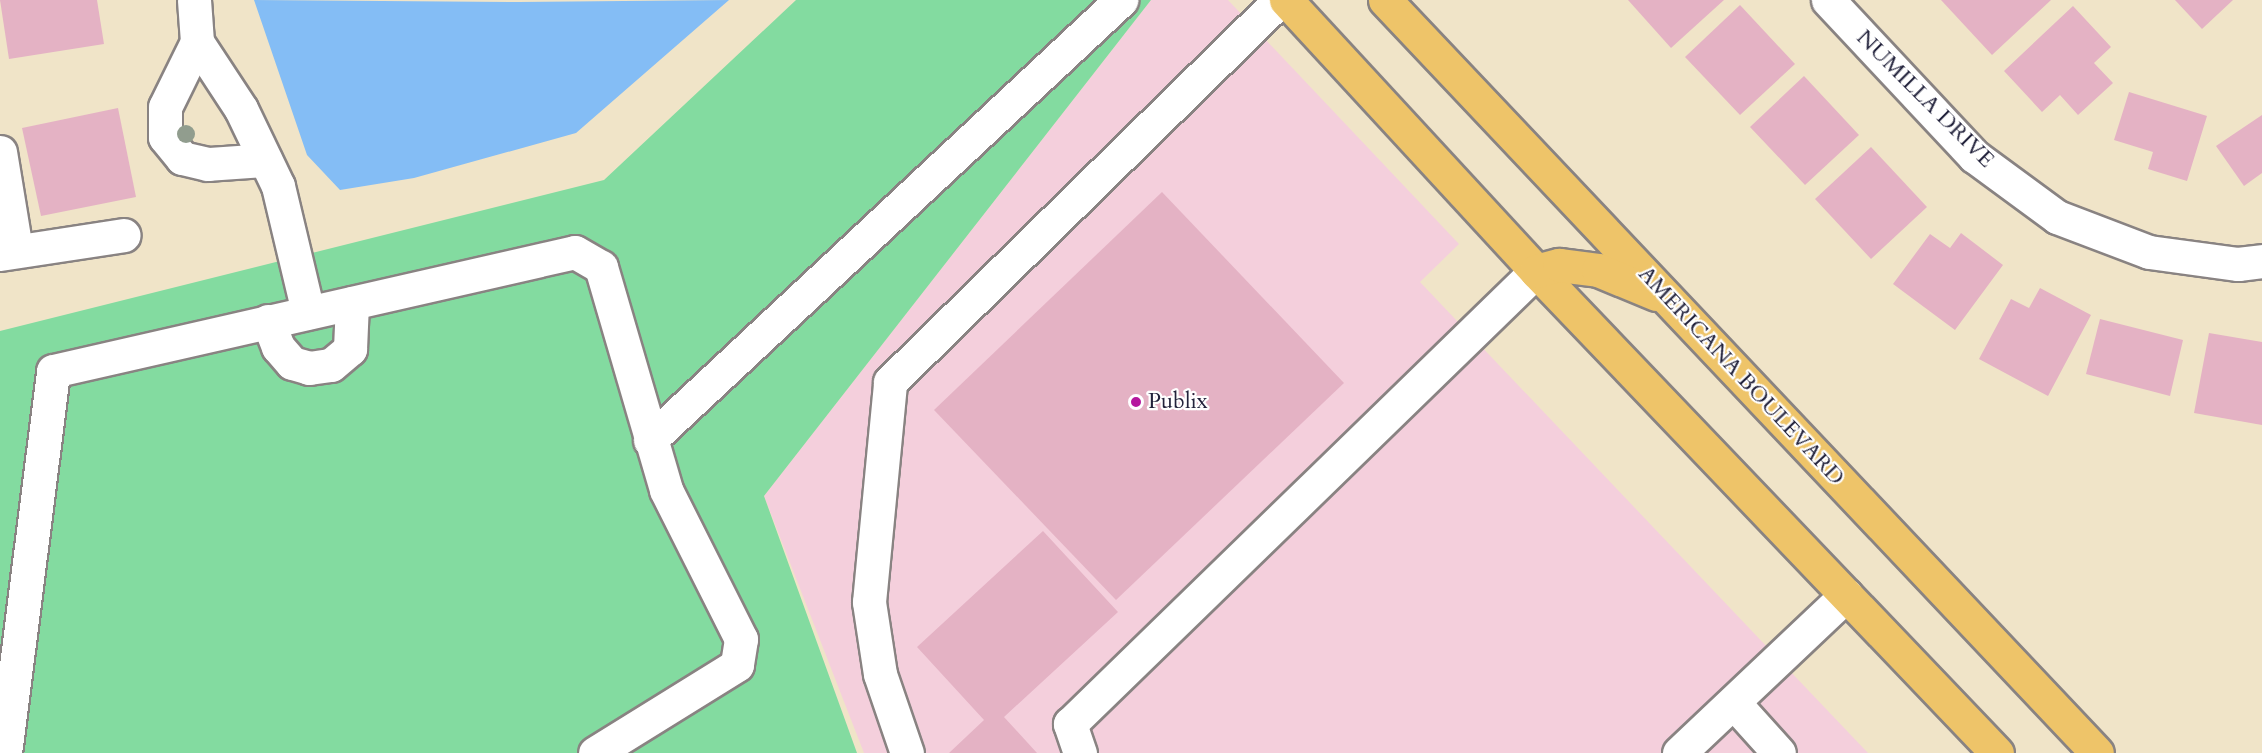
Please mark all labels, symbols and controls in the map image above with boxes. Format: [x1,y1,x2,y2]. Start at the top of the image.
street label: NUMILLA DRIVE [1851,25,1999,173]
street label: AMERICANA BOULEVARD [1633,261,1849,491]
place label: Publix [1148,389,1208,415]
marker: Publix [1129,395,1143,409]

